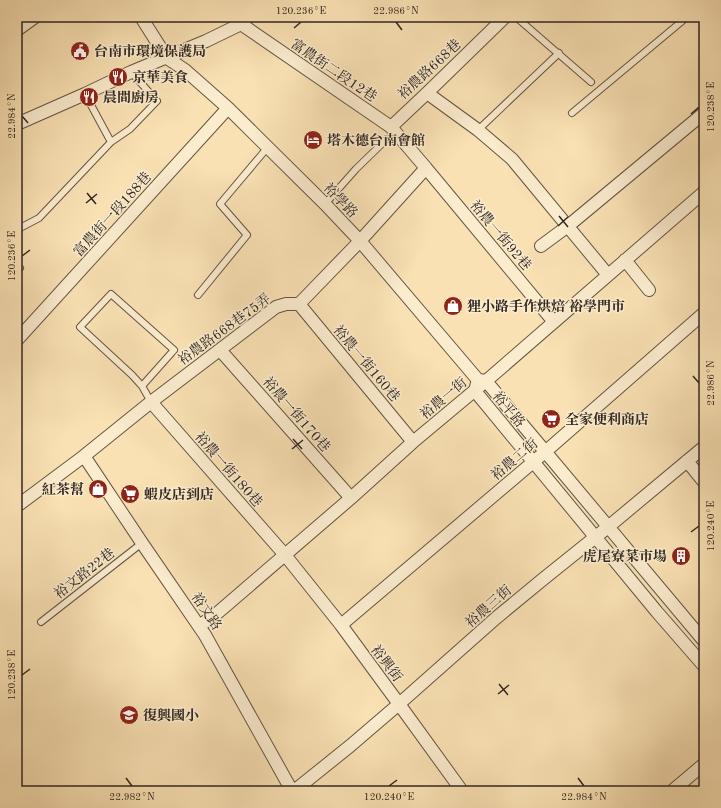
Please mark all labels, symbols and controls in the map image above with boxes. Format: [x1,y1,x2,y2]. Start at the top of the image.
text: 120.236°E [276,6,326,16]
text: 22.986°N [373,6,419,16]
street label: 富農街二段12巷 [288,36,379,105]
street label: 裕農路668巷 [395,36,464,102]
public building icon: 台南市環境保護局 [69,40,91,62]
place label: 台南市環境保護局 [94,43,206,59]
restaurant icon: 京華美食 [107,66,129,88]
place label: 京華美食 [132,69,188,85]
text: 120.238°E [706,82,716,132]
restaurant icon: 晨間廚房 [78,86,100,108]
place label: 晨間廚房 [103,90,159,105]
text: 22.984°N [7,93,17,139]
hotel icon: 塔木德台南會館 [302,129,324,151]
place label: 塔木德台南會館 [327,132,425,148]
street label: 富農街一段188巷 [71,169,154,260]
street label: 裕學路 [321,180,361,221]
street label: 裕農一街92巷 [467,197,534,273]
text: 120.236°E [7,231,17,281]
street label: 裕農路668巷75弄 [175,291,273,368]
shop icon: 狸小路手作烘焙 裕學門市 [442,295,464,317]
place label: 狸小路手作烘焙 裕學門市 [467,298,625,314]
street label: 裕農一街160巷 [331,322,403,404]
text: 22.986°N [706,360,716,406]
street label: 裕農一街170巷 [260,374,333,455]
street label: 裕農一街 [417,375,470,422]
street label: 裕平路 [489,388,528,430]
supermarket icon: 全家便利商店 [540,408,562,430]
place label: 全家便利商店 [565,411,649,427]
street label: 裕農一街180巷 [192,429,265,510]
street label: 裕農二街 [488,436,541,483]
shop icon: 紅茶幫 [87,478,109,500]
place label: 紅茶幫 [42,482,84,497]
supermarket icon: 蝦皮店到店 [119,483,141,505]
place label: 蝦皮店到店 [144,486,214,502]
text: 120.240°E [706,501,716,551]
street label: 裕文路22巷 [51,545,117,602]
building icon: 虎尾寮菜市場 [670,545,692,567]
place label: 虎尾寮菜市場 [583,548,667,564]
street label: 裕農三街 [462,582,514,630]
street label: 裕文路 [189,590,225,633]
street label: 裕興街 [368,642,405,685]
text: 120.238°E [7,650,17,700]
school or university icon: 復興國小 [118,704,140,726]
place label: 復興國小 [143,708,199,723]
text: 22.982°N [109,792,155,802]
text: 120.240°E [364,792,414,802]
text: 22.984°N [561,792,607,802]

